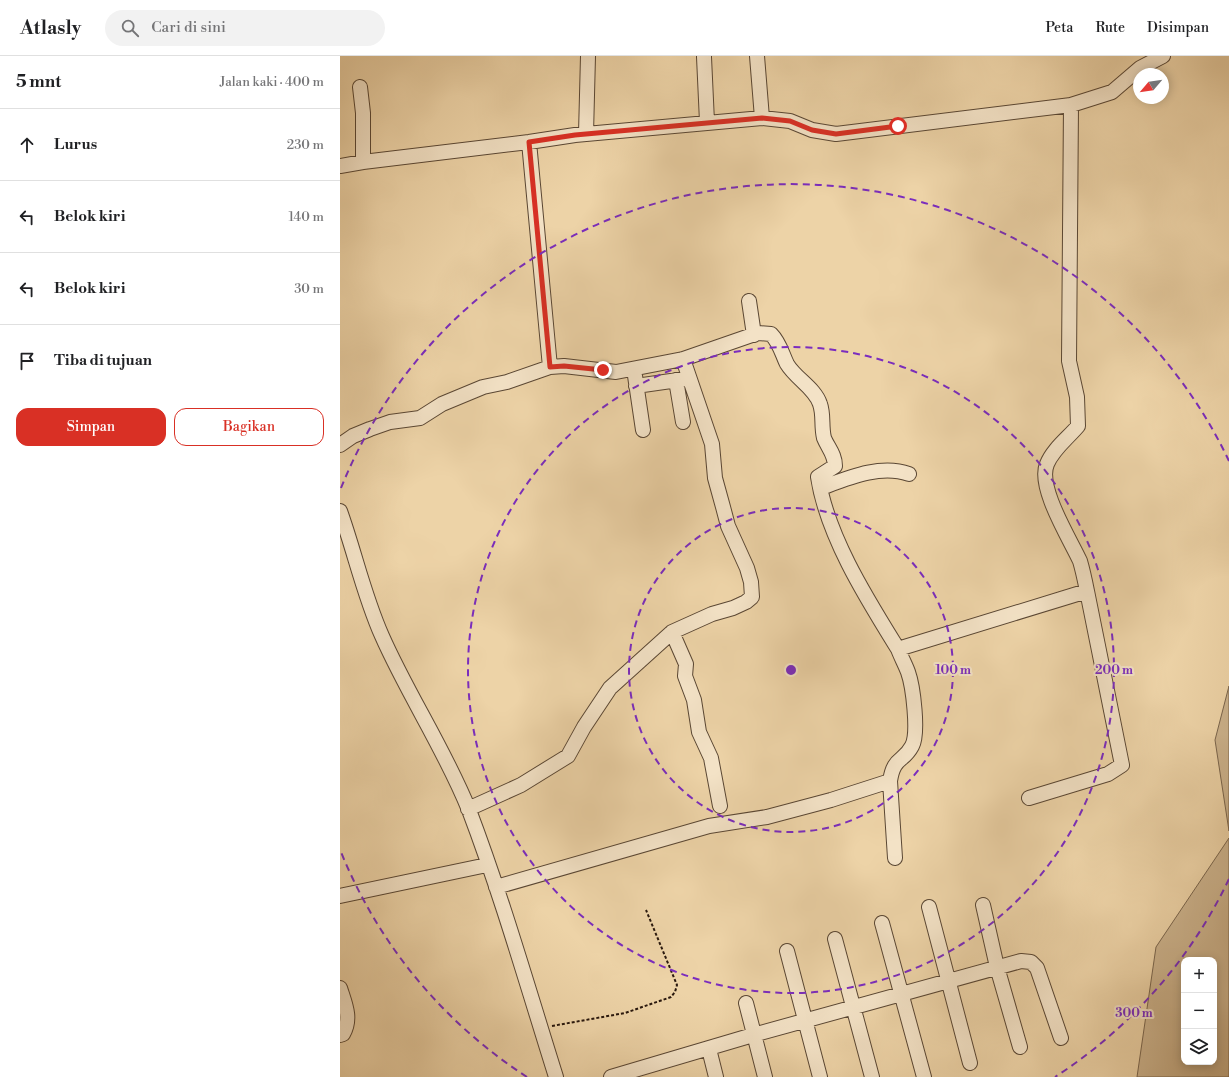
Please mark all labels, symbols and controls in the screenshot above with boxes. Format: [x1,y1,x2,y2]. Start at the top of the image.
search box [105,10,385,46]
text: Atlasly [20,16,81,40]
icon: search [119,17,141,39]
text: Cari di sini [151,18,226,37]
text: Peta [1045,19,1073,37]
text: Rute [1095,19,1125,37]
text: Disimpan [1147,19,1209,37]
north arrow [1133,68,1169,104]
text: 5 mnt [16,71,61,93]
text: Jalan kaki · 400 m [220,74,324,90]
route start [889,117,907,135]
icon: ahead [16,134,38,156]
text: Lurus [54,135,97,154]
text: 230 m [287,137,324,153]
icon: left [16,206,38,228]
text: Belok kiri [54,207,125,226]
text: 140 m [288,209,324,225]
icon: left [16,278,38,300]
text: Belok kiri [54,279,125,298]
text: 30 m [294,281,324,297]
icon: arrive [16,350,38,372]
text: Tiba di tujuan [54,351,152,370]
route end [594,361,612,379]
button: Simpan [16,408,166,446]
button: Bagikan [174,408,324,446]
centre of rings [784,663,798,677]
text: 100 m [935,663,971,678]
text: 200 m [1095,663,1133,678]
map controls [1181,957,1217,1065]
button: + [1181,957,1217,993]
button: − [1181,993,1217,1029]
text: 300 m [1115,1006,1153,1021]
button: layers [1181,1029,1217,1065]

